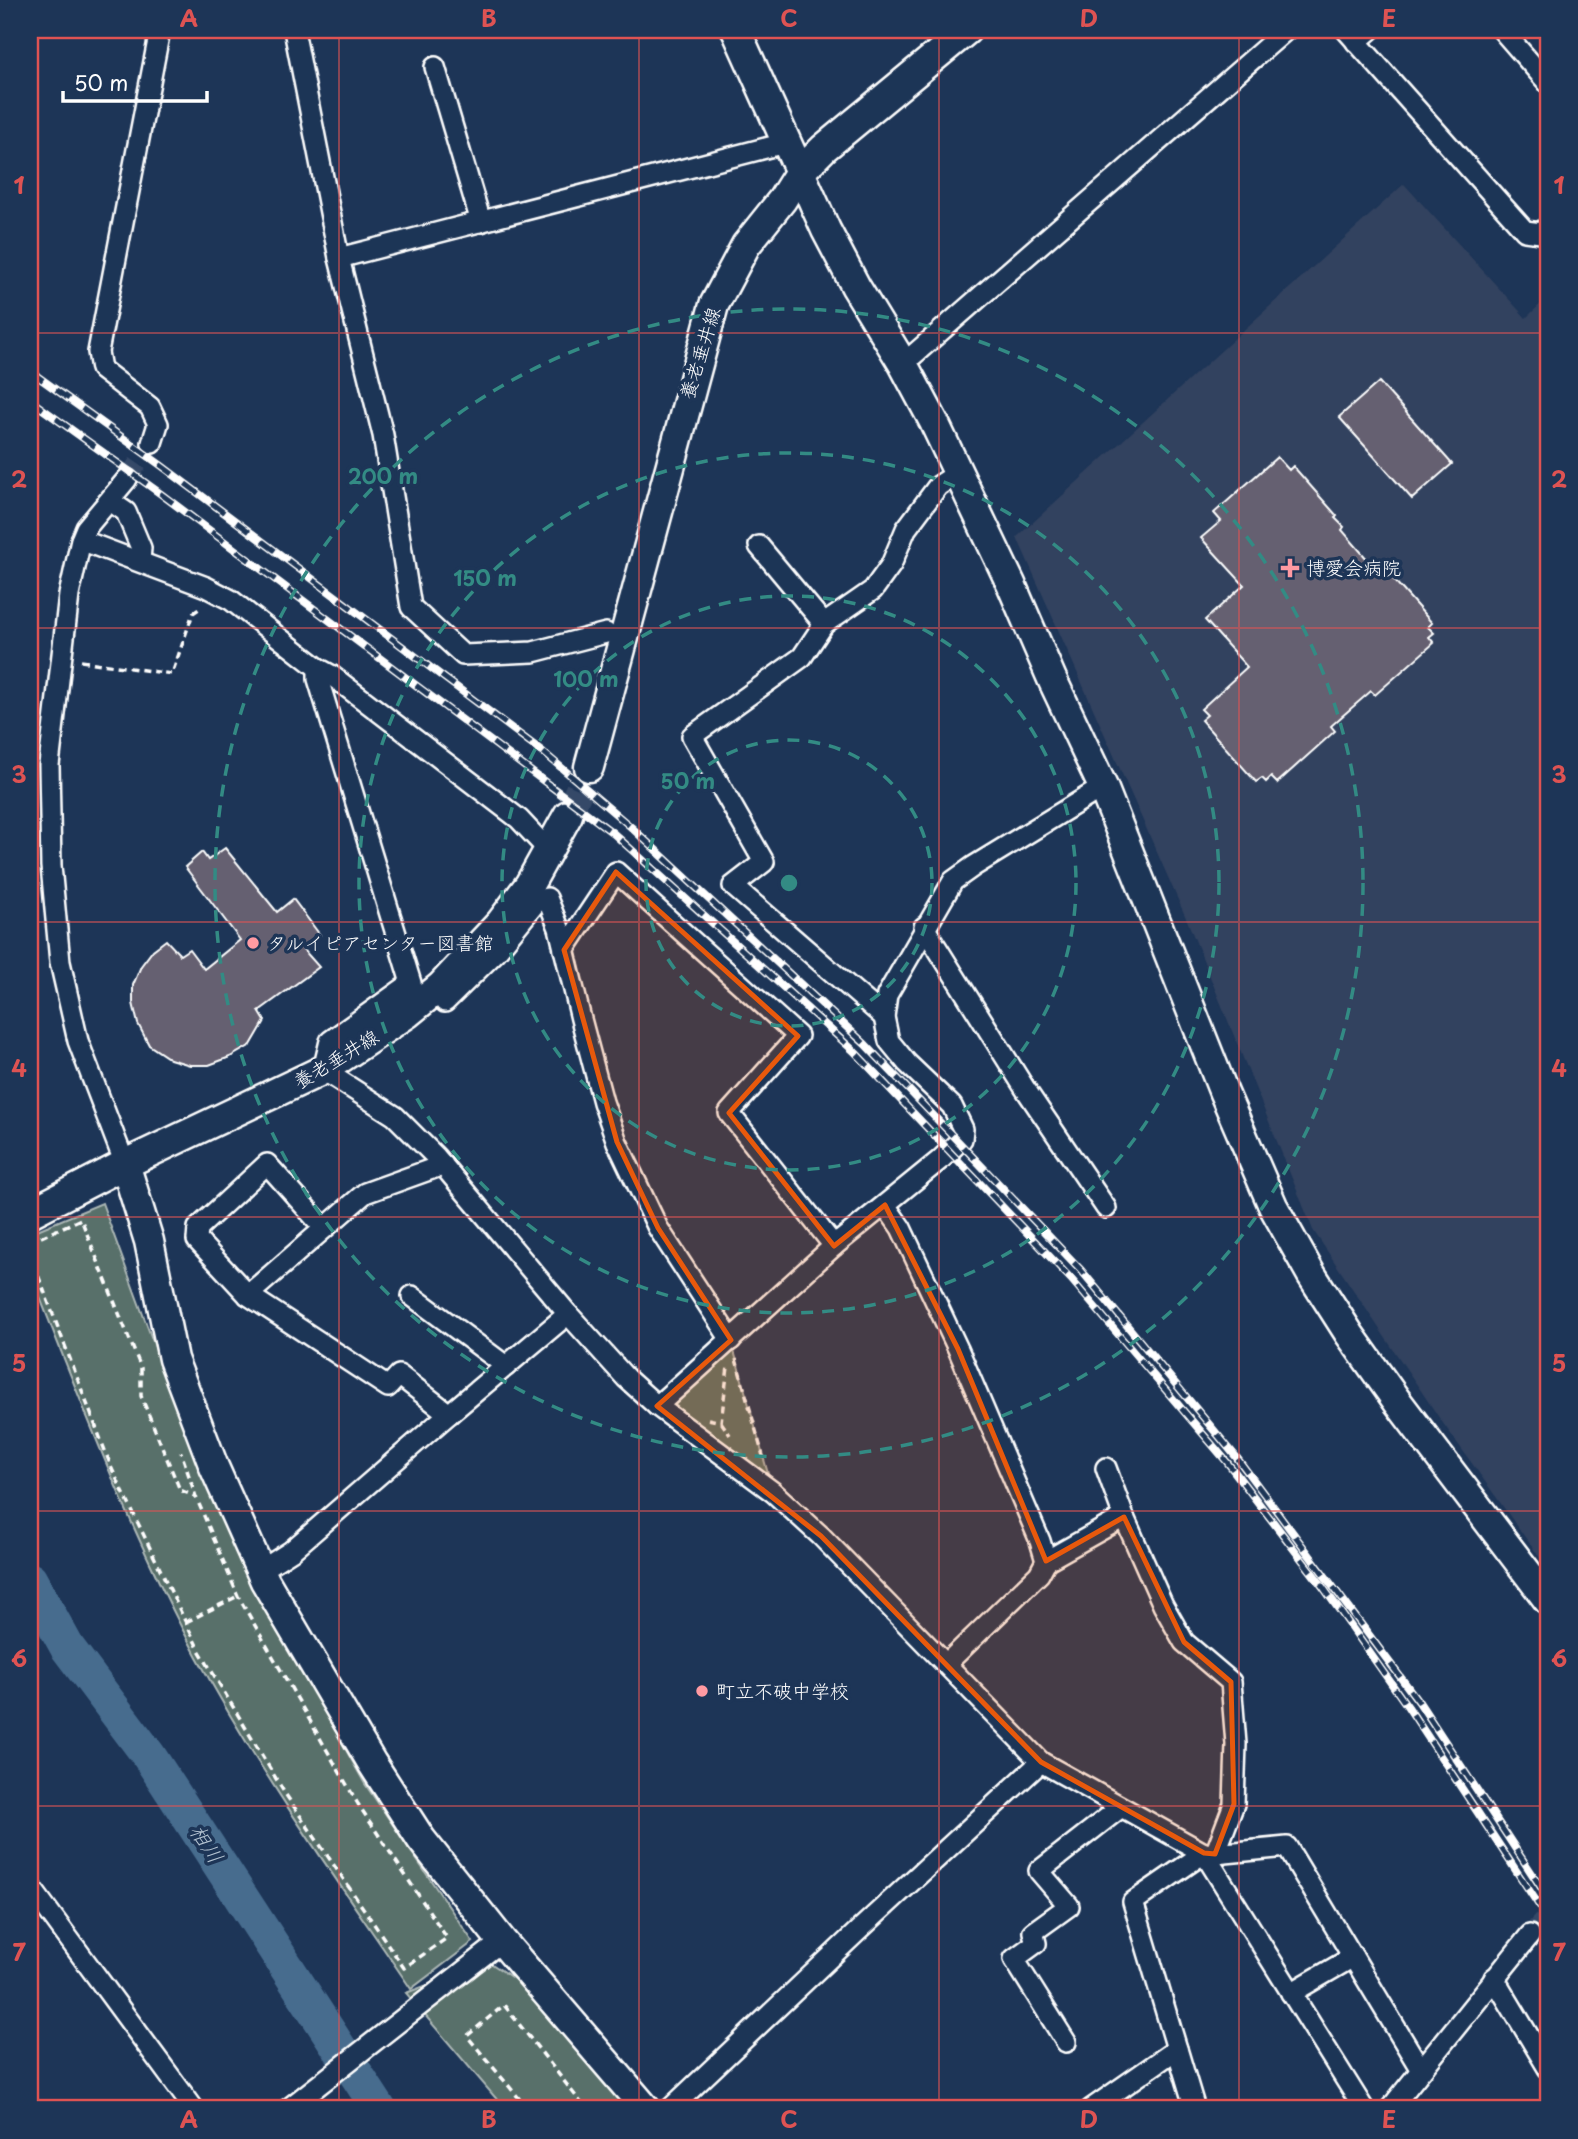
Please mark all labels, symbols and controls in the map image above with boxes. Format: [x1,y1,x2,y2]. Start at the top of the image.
text: A [180,0,198,35]
text: B [481,0,497,35]
text: C [780,0,798,35]
text: D [1080,0,1098,35]
text: E [1382,0,1396,35]
scale bar [63,60,206,104]
text: 50 m [74,66,128,98]
text: 1 [14,167,25,202]
text: 1 [1554,167,1565,202]
street label: 養老垂井線 [672,303,726,402]
text: 200 m [348,459,418,491]
text: 2 [11,461,27,496]
text: 2 [1551,461,1567,496]
place label: 博愛会病院 [1306,553,1401,581]
marker: 博愛会病院 [1280,558,1300,578]
text: 150 m [453,561,517,593]
text: 100 m [553,662,619,694]
text: 3 [11,756,27,791]
text: 3 [1551,756,1567,791]
text: 50 m [661,764,715,796]
centre of rings [777,871,801,895]
place label: タルイピアセンター図書館 [267,928,493,956]
marker: タルイピアセンター図書館 [245,935,261,951]
street label: 養老垂井線 [288,1022,383,1095]
text: 4 [11,1050,27,1085]
text: 4 [1551,1050,1567,1085]
text: 5 [12,1345,26,1380]
text: 5 [1552,1345,1566,1380]
text: 6 [11,1640,27,1675]
text: 6 [1551,1640,1567,1675]
place label: 町立不破中学校 [716,1676,849,1704]
marker: 町立不破中学校 [694,1683,710,1699]
water label: 相川 [183,1817,233,1869]
text: 7 [12,1934,26,1969]
text: 7 [1552,1934,1566,1969]
text: A [180,2101,198,2136]
text: B [481,2101,497,2136]
text: C [780,2101,798,2136]
text: D [1080,2101,1098,2136]
text: E [1382,2101,1396,2136]

